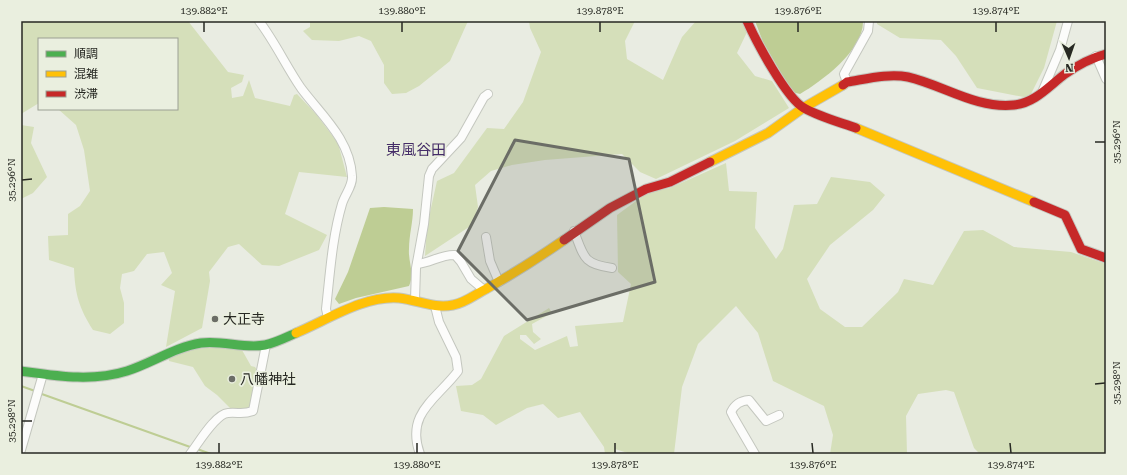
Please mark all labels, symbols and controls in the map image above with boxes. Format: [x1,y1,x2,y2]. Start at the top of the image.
text: 139.882°E [180,5,228,16]
text: 139.880°E [378,5,426,16]
text: 139.878°E [576,5,624,16]
text: 139.876°E [774,5,822,16]
text: 139.874°E [972,5,1020,16]
legend [38,38,178,110]
north arrow [1049,38,1089,78]
text: 順調 [74,47,98,61]
text: N [1064,61,1074,74]
text: 混雑 [74,67,98,81]
text: 渋滞 [74,87,98,101]
text: 35.296°N [1111,120,1122,164]
district label: 東風谷田 [386,141,446,159]
text: 35.296°N [6,158,17,202]
place label: 大正寺 [223,311,265,327]
marker: 大正寺 [210,314,220,324]
text: 35.298°N [1111,361,1122,405]
place label: 八幡神社 [240,371,296,387]
marker: 八幡神社 [227,374,237,384]
text: 35.298°N [6,399,17,443]
text: 139.882°E [195,459,243,470]
text: 139.880°E [393,459,441,470]
text: 139.878°E [591,459,639,470]
text: 139.876°E [789,459,837,470]
text: 139.874°E [987,459,1035,470]

